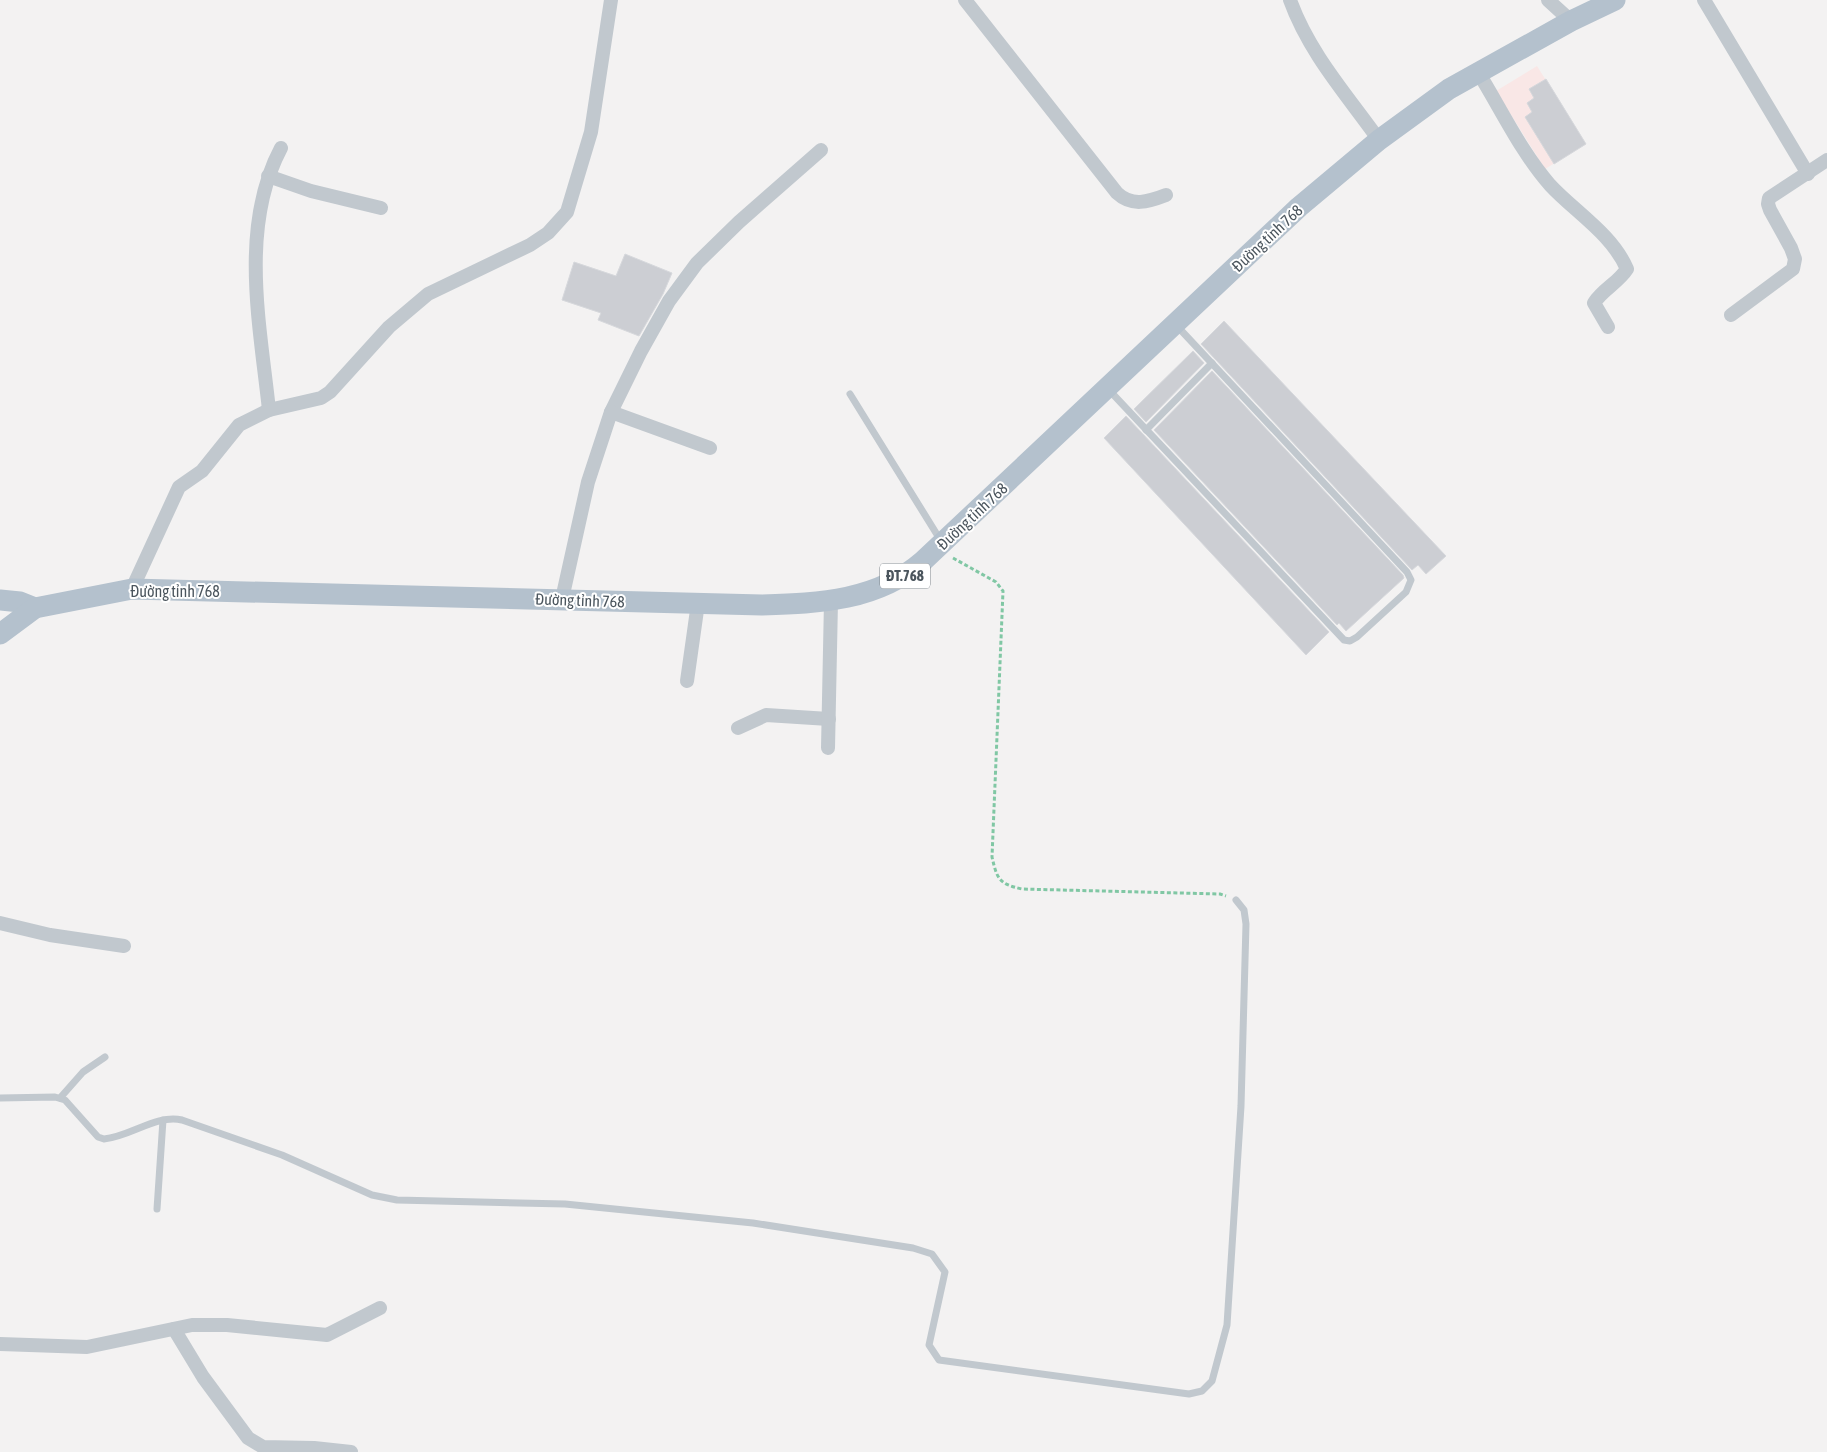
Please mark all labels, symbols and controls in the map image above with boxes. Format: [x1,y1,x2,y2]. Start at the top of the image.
street label: Đường tỉnh 768 [1228,201,1307,276]
street label: Đường tỉnh 768 [933,479,1012,554]
road number: ĐT.768 [880,564,930,588]
street label: Đường tỉnh 768 [130,582,220,601]
street label: Đường tỉnh 768 [535,589,625,612]

